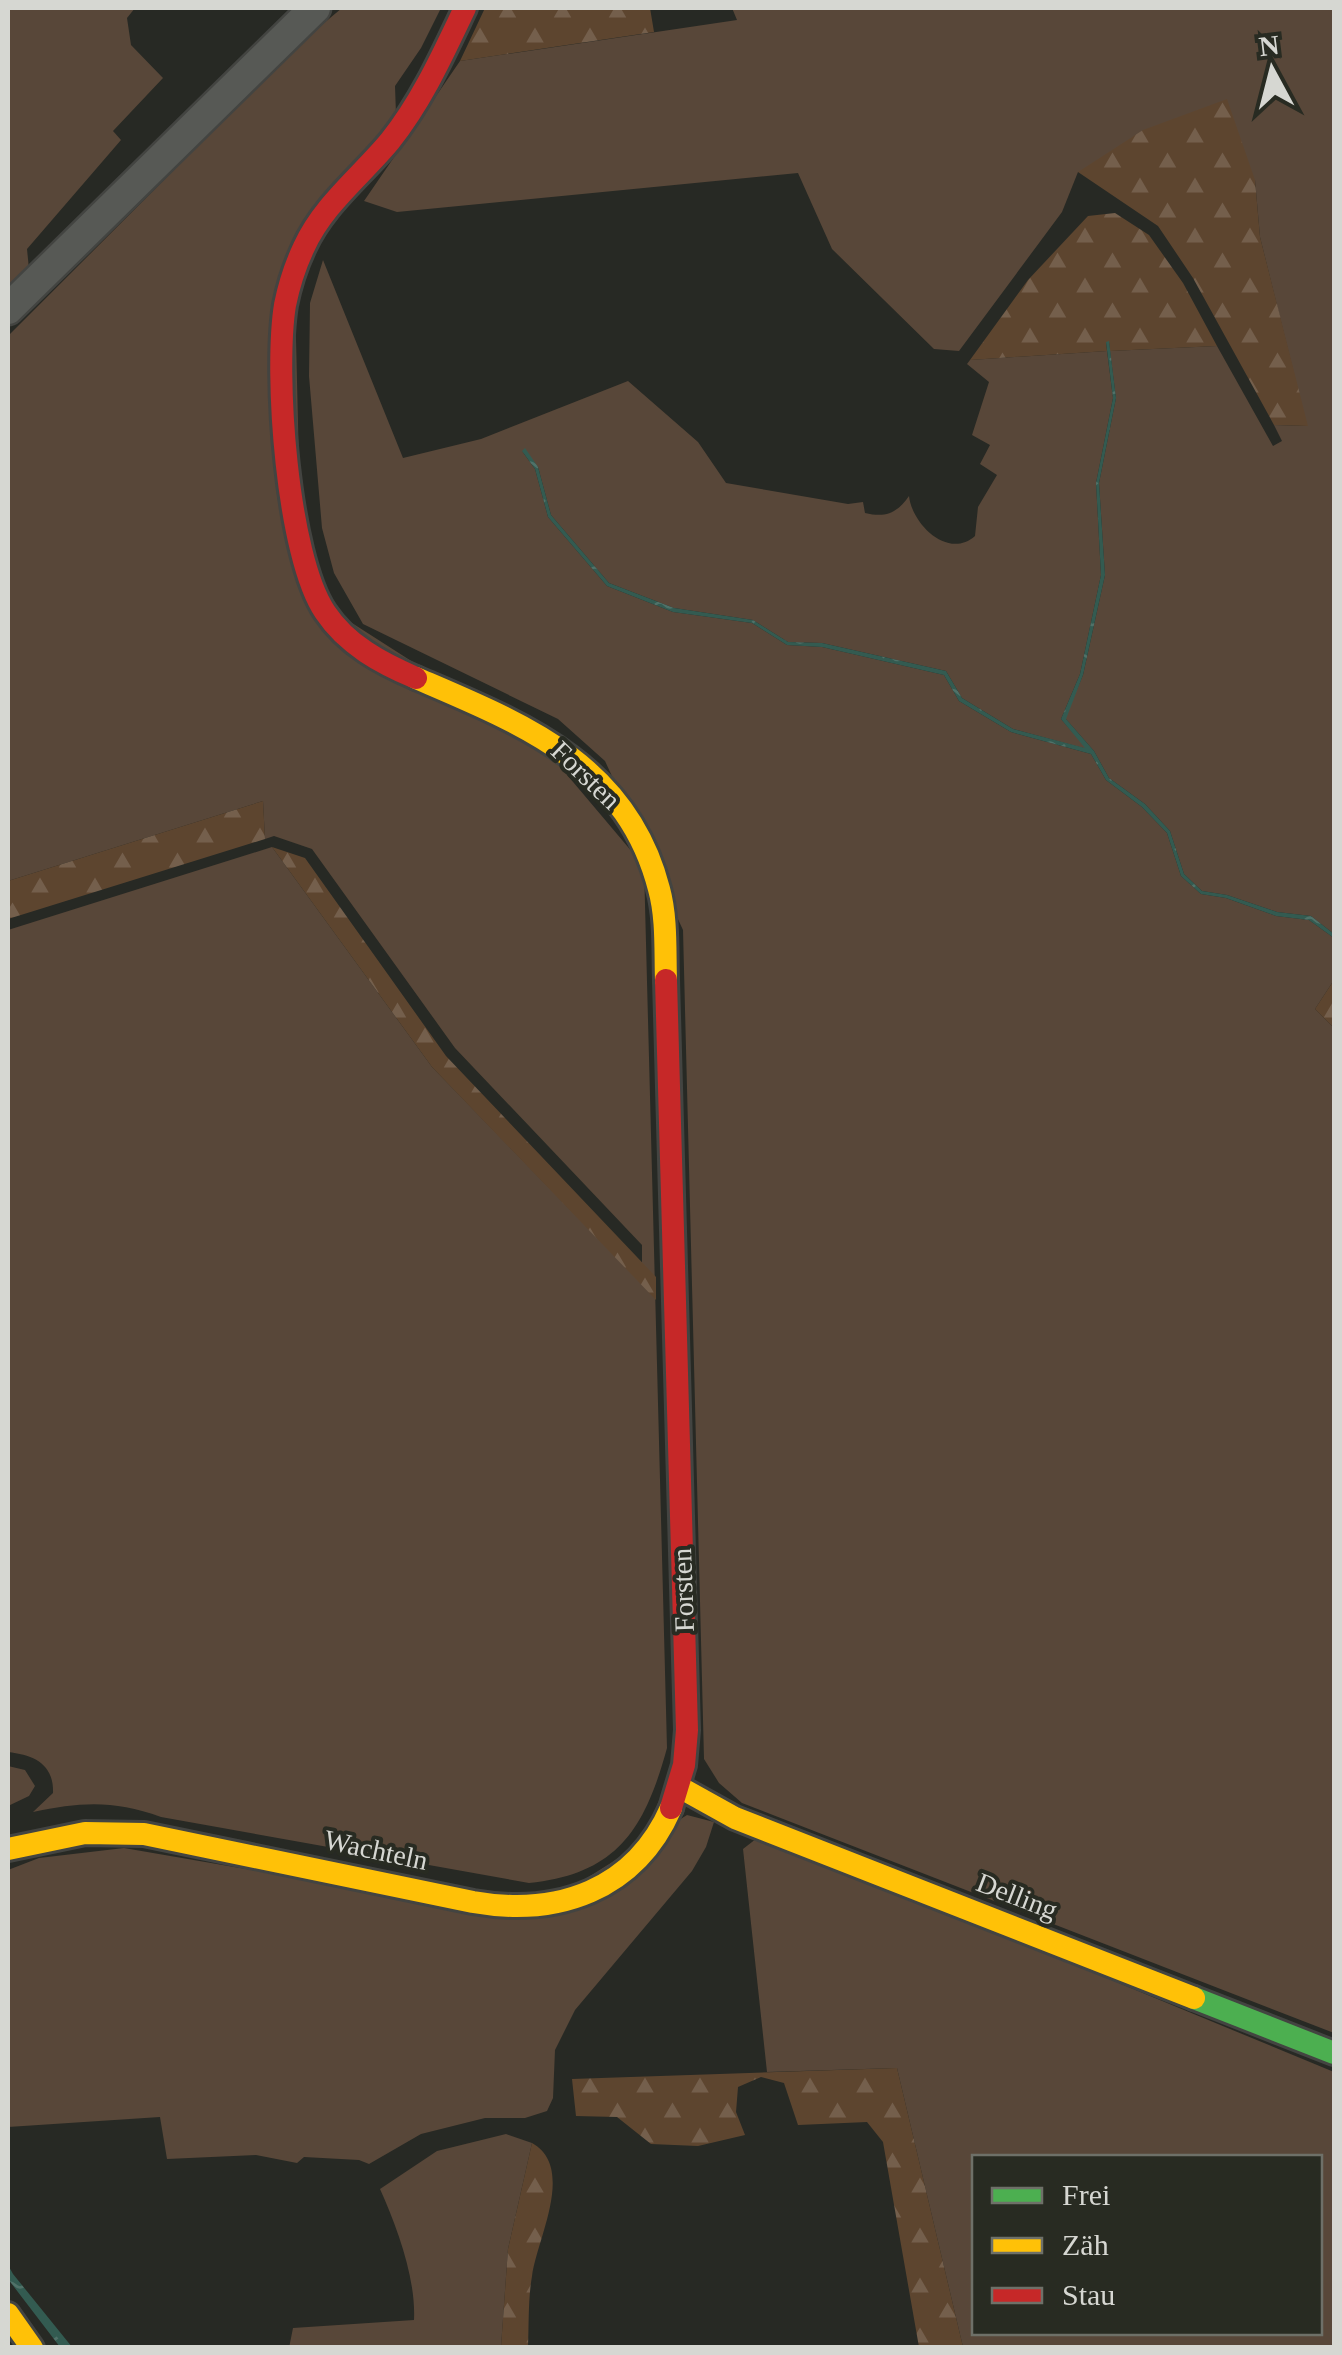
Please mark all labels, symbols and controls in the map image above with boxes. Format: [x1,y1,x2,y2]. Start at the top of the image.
north arrow [1222,20,1322,120]
text: N [1257,29,1281,62]
street label: Forsten [545,735,627,815]
street label: Forsten [666,1547,700,1633]
street label: Wachteln [321,1824,431,1876]
street label: Delling [972,1866,1062,1926]
legend [972,2155,1322,2335]
text: Frei [1062,2178,1110,2211]
text: Zäh [1062,2228,1109,2261]
text: Stau [1062,2278,1115,2311]

